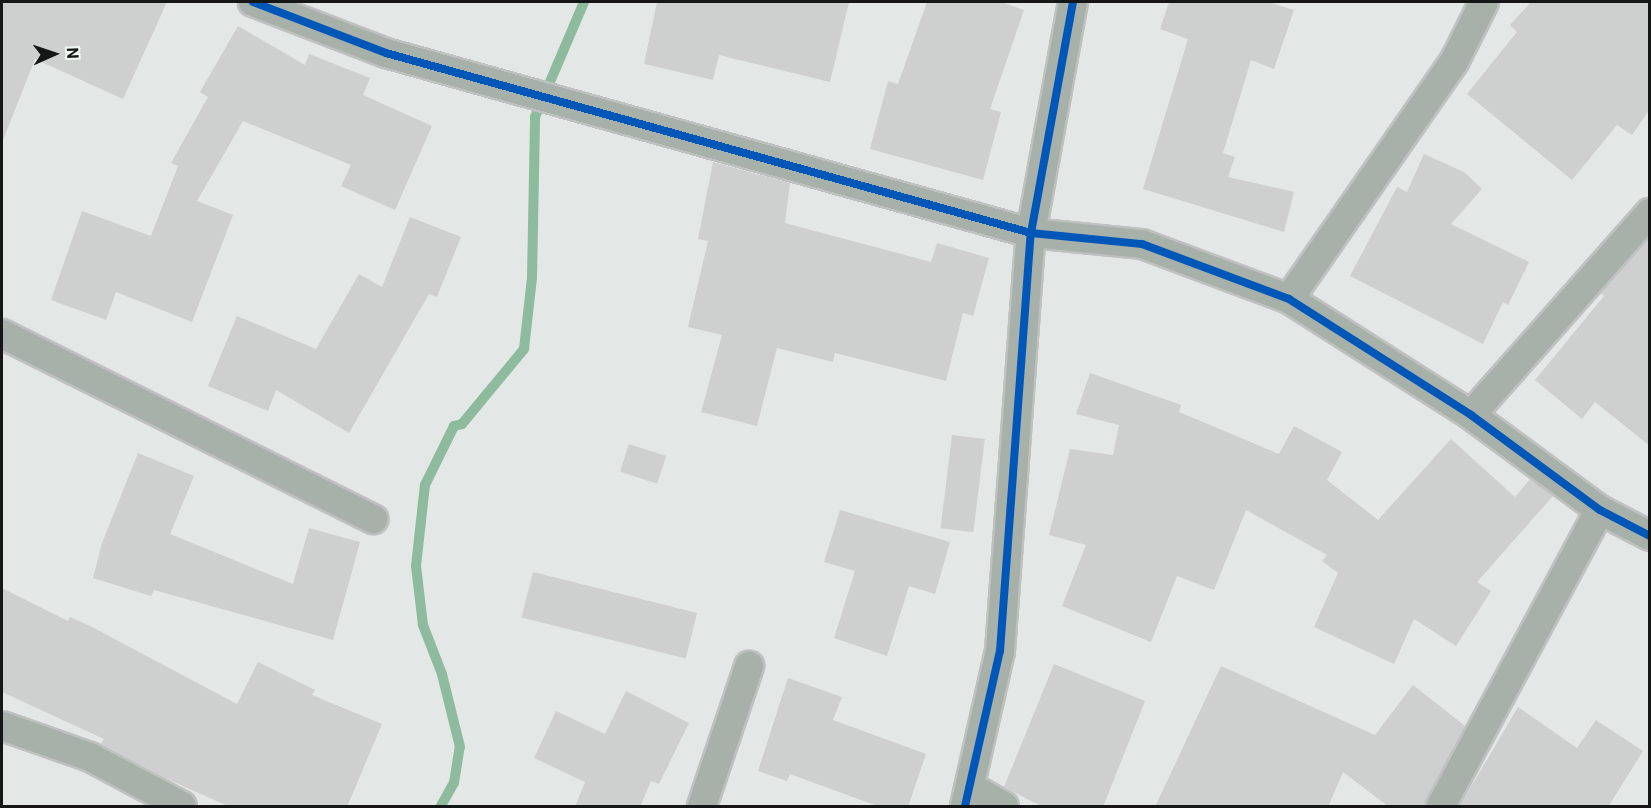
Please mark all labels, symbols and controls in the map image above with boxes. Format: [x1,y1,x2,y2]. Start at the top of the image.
north arrow [24,24,84,84]
text: N [63,47,82,59]

